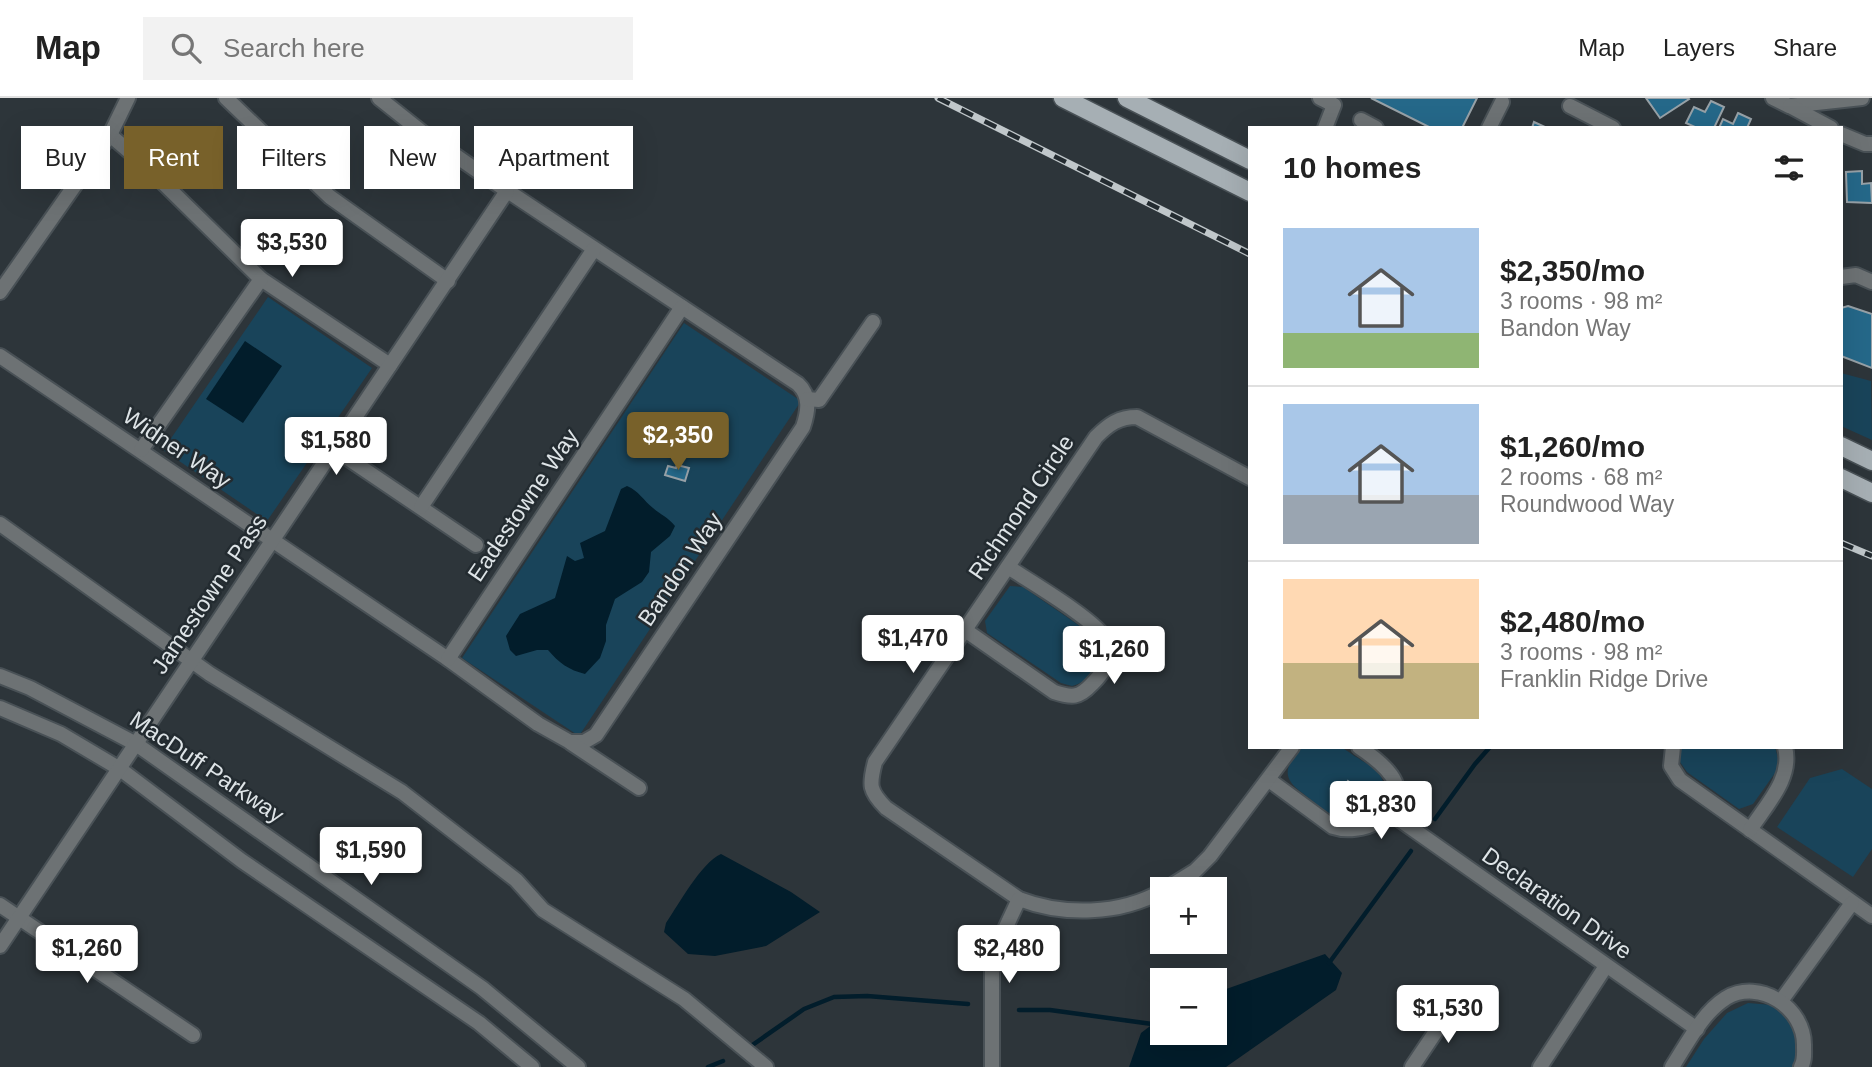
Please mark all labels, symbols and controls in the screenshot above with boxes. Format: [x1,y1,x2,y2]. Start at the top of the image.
search box [143,17,633,80]
text: Map [35,29,101,66]
icon: search [167,29,205,67]
text: Search here [223,33,365,63]
text: Map [1578,34,1625,61]
text: Layers [1663,34,1735,61]
text: Share [1773,34,1837,61]
chip: Buy [21,126,110,189]
chip: Rent [124,126,223,189]
chip: Filters [237,126,350,189]
chip: New [364,126,460,189]
chip: Apartment [474,126,633,189]
icon: filters [1770,149,1808,187]
text: 10 homes [1283,151,1421,184]
pin: $3,530 [235,220,349,279]
text: $3,530 [257,229,327,255]
text: $2,350/mo [1500,254,1645,287]
icon: home [1339,256,1423,340]
text: 3 rooms · 98 m² [1500,288,1662,314]
text: Bandon Way [1500,315,1631,341]
street label: Widner Way [118,402,236,494]
pin: $2,350 [621,412,735,472]
pin: $1,580 [279,418,393,477]
text: $2,350 [643,422,713,448]
street label: Eadestowne Way [462,423,584,586]
text: $1,580 [301,427,371,453]
street label: Richmond Circle [963,430,1079,584]
text: $1,260/mo [1500,430,1645,463]
icon: home [1339,432,1423,516]
text: 2 rooms · 68 m² [1500,464,1662,490]
text: Roundwood Way [1500,491,1674,517]
street label: Bandon Way [633,507,728,631]
street label: Jamestowne Pass [146,509,272,679]
text: $2,480/mo [1500,605,1645,638]
icon: home [1339,607,1423,691]
pin: $1,470 [856,616,970,675]
text: $1,470 [878,625,948,651]
pin: $1,260 [1057,626,1171,686]
text: $1,260 [1079,636,1149,662]
text: 3 rooms · 98 m² [1500,639,1662,665]
text: Franklin Ridge Drive [1500,666,1708,692]
street label: MacDuff Parkway [125,706,289,828]
pin: $1,830 [1324,782,1438,841]
text: $1,830 [1346,791,1416,817]
pin: $1,590 [314,828,428,887]
text: $1,590 [336,837,406,863]
street label: Declaration Drive [1477,842,1637,964]
map controls [1150,877,1227,1045]
button: + [1150,877,1227,954]
pin: $1,260 [30,926,144,985]
pin: $2,480 [952,926,1066,985]
text: $1,260 [52,935,122,961]
text: $2,480 [974,935,1044,961]
button: − [1150,968,1227,1045]
pin: $1,530 [1391,986,1505,1045]
text: $1,530 [1413,995,1483,1021]

